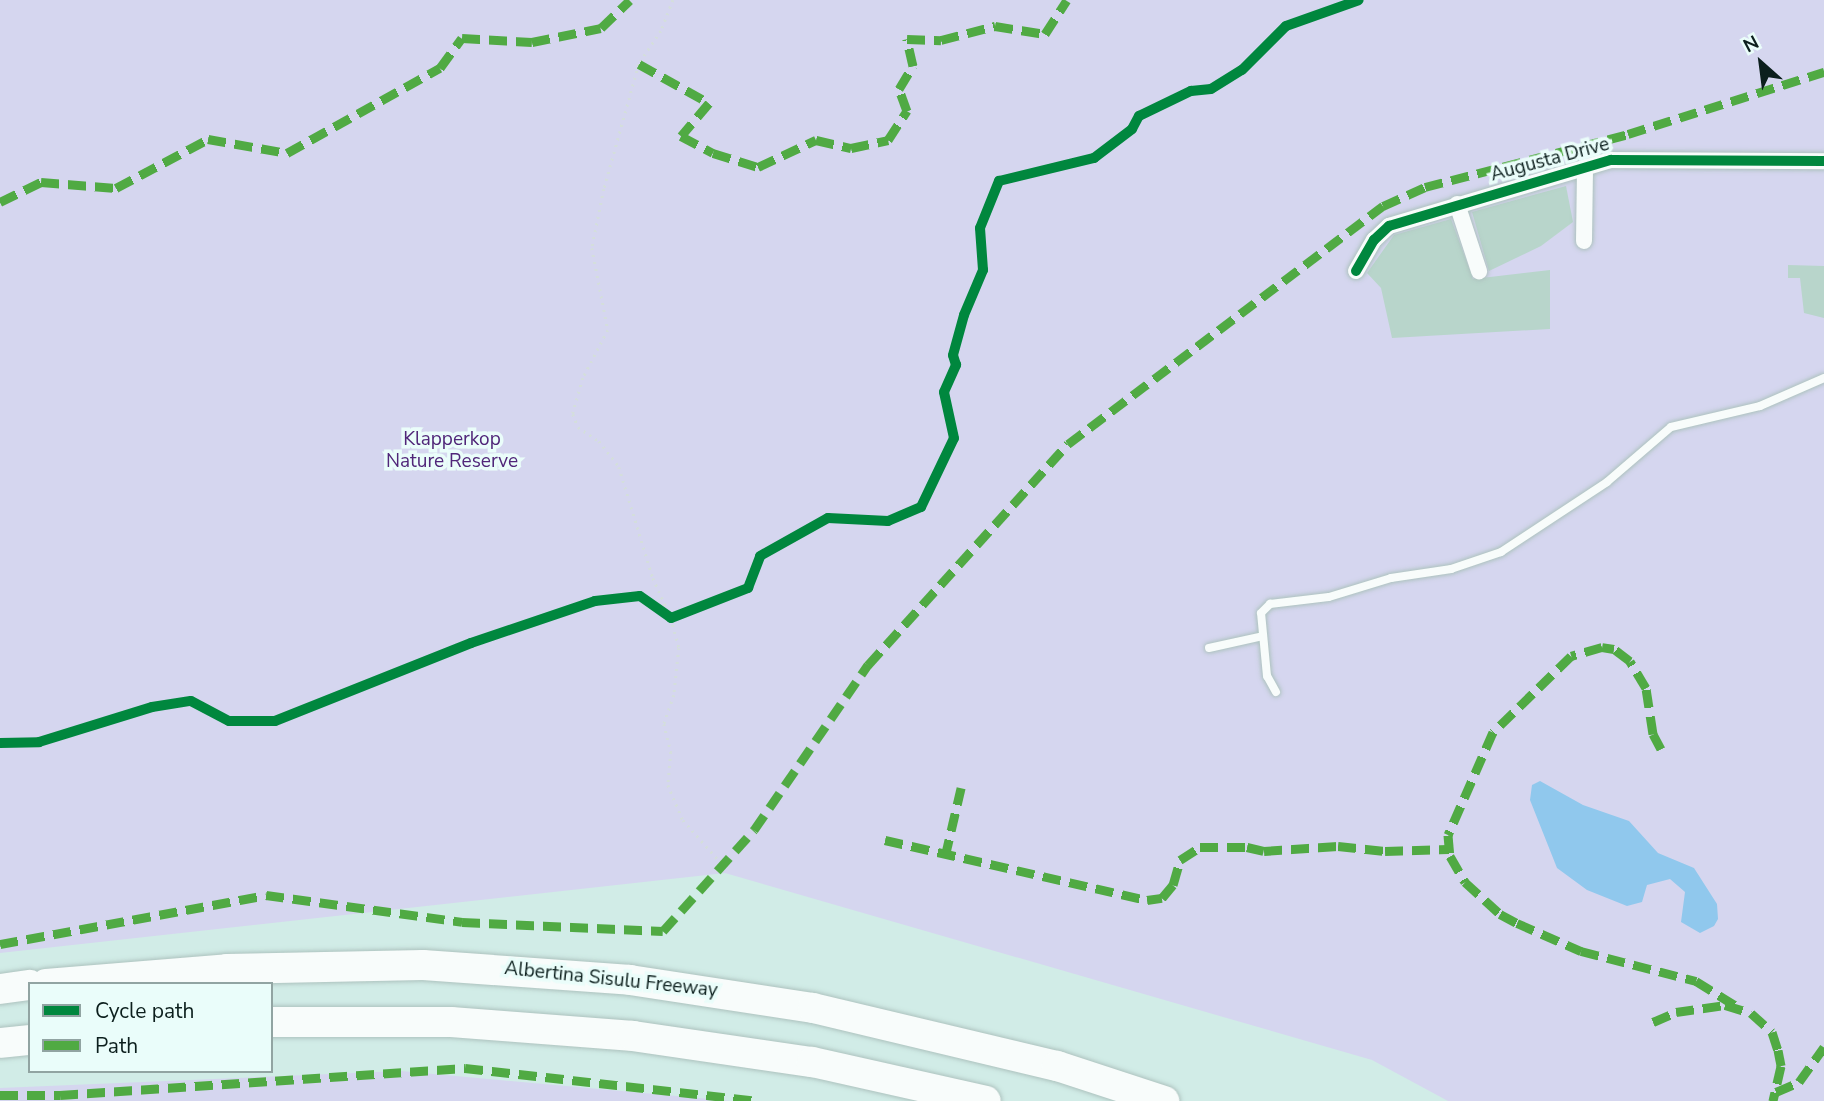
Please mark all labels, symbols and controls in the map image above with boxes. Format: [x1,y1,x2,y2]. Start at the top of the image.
north arrow [1726,28,1796,98]
text: N [1739,30,1764,59]
street label: Augusta Drive [1488,133,1612,187]
park label: Klapperkop Nature Reserve [386,429,518,473]
street label: Albertina Sisulu Freeway [503,957,719,1003]
legend [28,982,273,1073]
text: Cycle path [95,997,194,1025]
text: Path [95,1032,138,1060]

